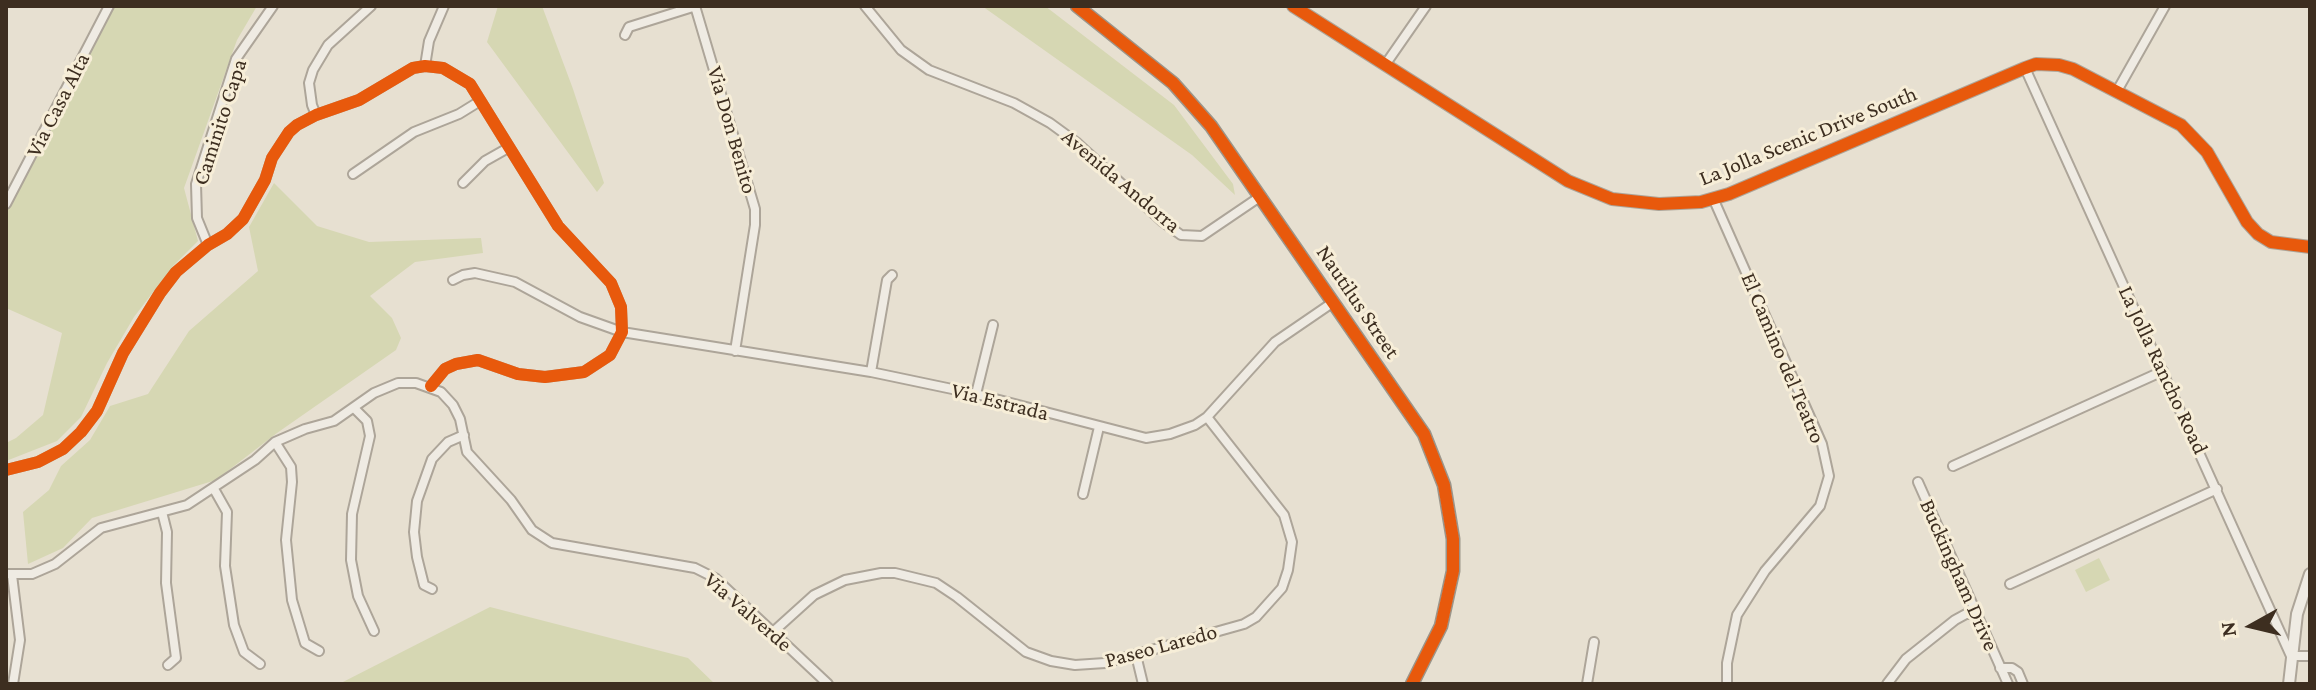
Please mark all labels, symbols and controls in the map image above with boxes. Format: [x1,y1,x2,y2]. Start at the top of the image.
street label: Via Casa Alta [20,48,96,162]
street label: Caminito Capa [187,56,253,188]
street label: Via Don Benito [701,63,763,197]
street label: La Jolla Scenic Drive South [1695,80,1921,192]
street label: Avenida Andorra [1056,124,1186,238]
street label: Nautilus Street [1310,240,1406,364]
street label: El Camino del Teatro [1735,269,1831,447]
street label: La Jolla Rancho Road [2112,281,2214,459]
street label: Via Estrada [949,377,1051,427]
street label: Buckingham Drive [1914,495,2004,655]
street label: Via Valverde [699,567,797,657]
north arrow [2212,586,2292,666]
street label: Paseo Laredo [1102,618,1220,674]
text: N [2214,620,2241,639]

